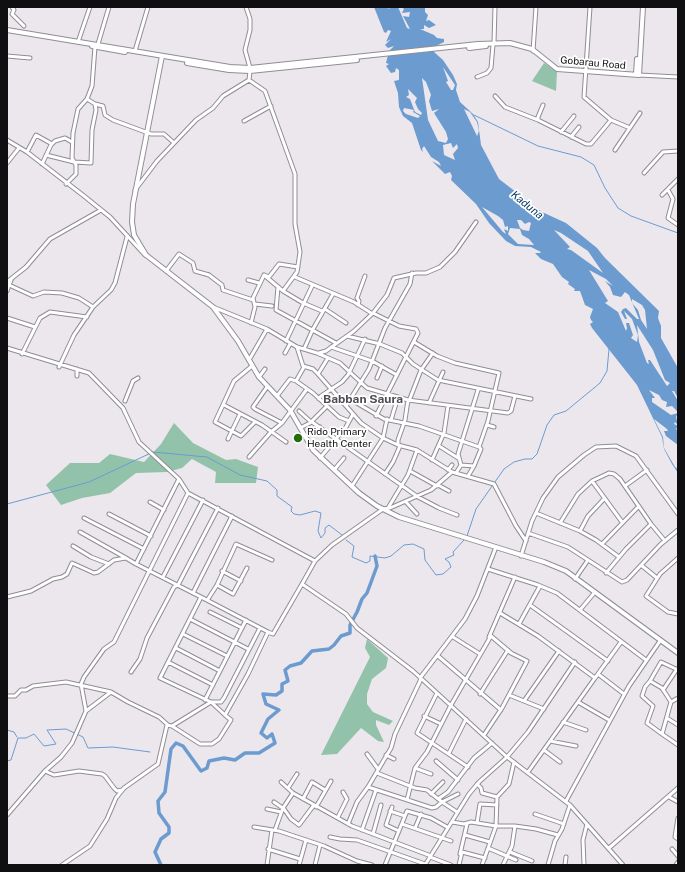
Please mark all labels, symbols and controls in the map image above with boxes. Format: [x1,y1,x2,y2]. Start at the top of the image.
street label: Gobarau Road [560,54,626,72]
water label: Kaduna [508,188,546,222]
district label: Babban Saura [323,392,403,406]
place label: Rido Primary Health Center [307,426,372,450]
marker: Rido Primary Health Center [292,432,304,444]

